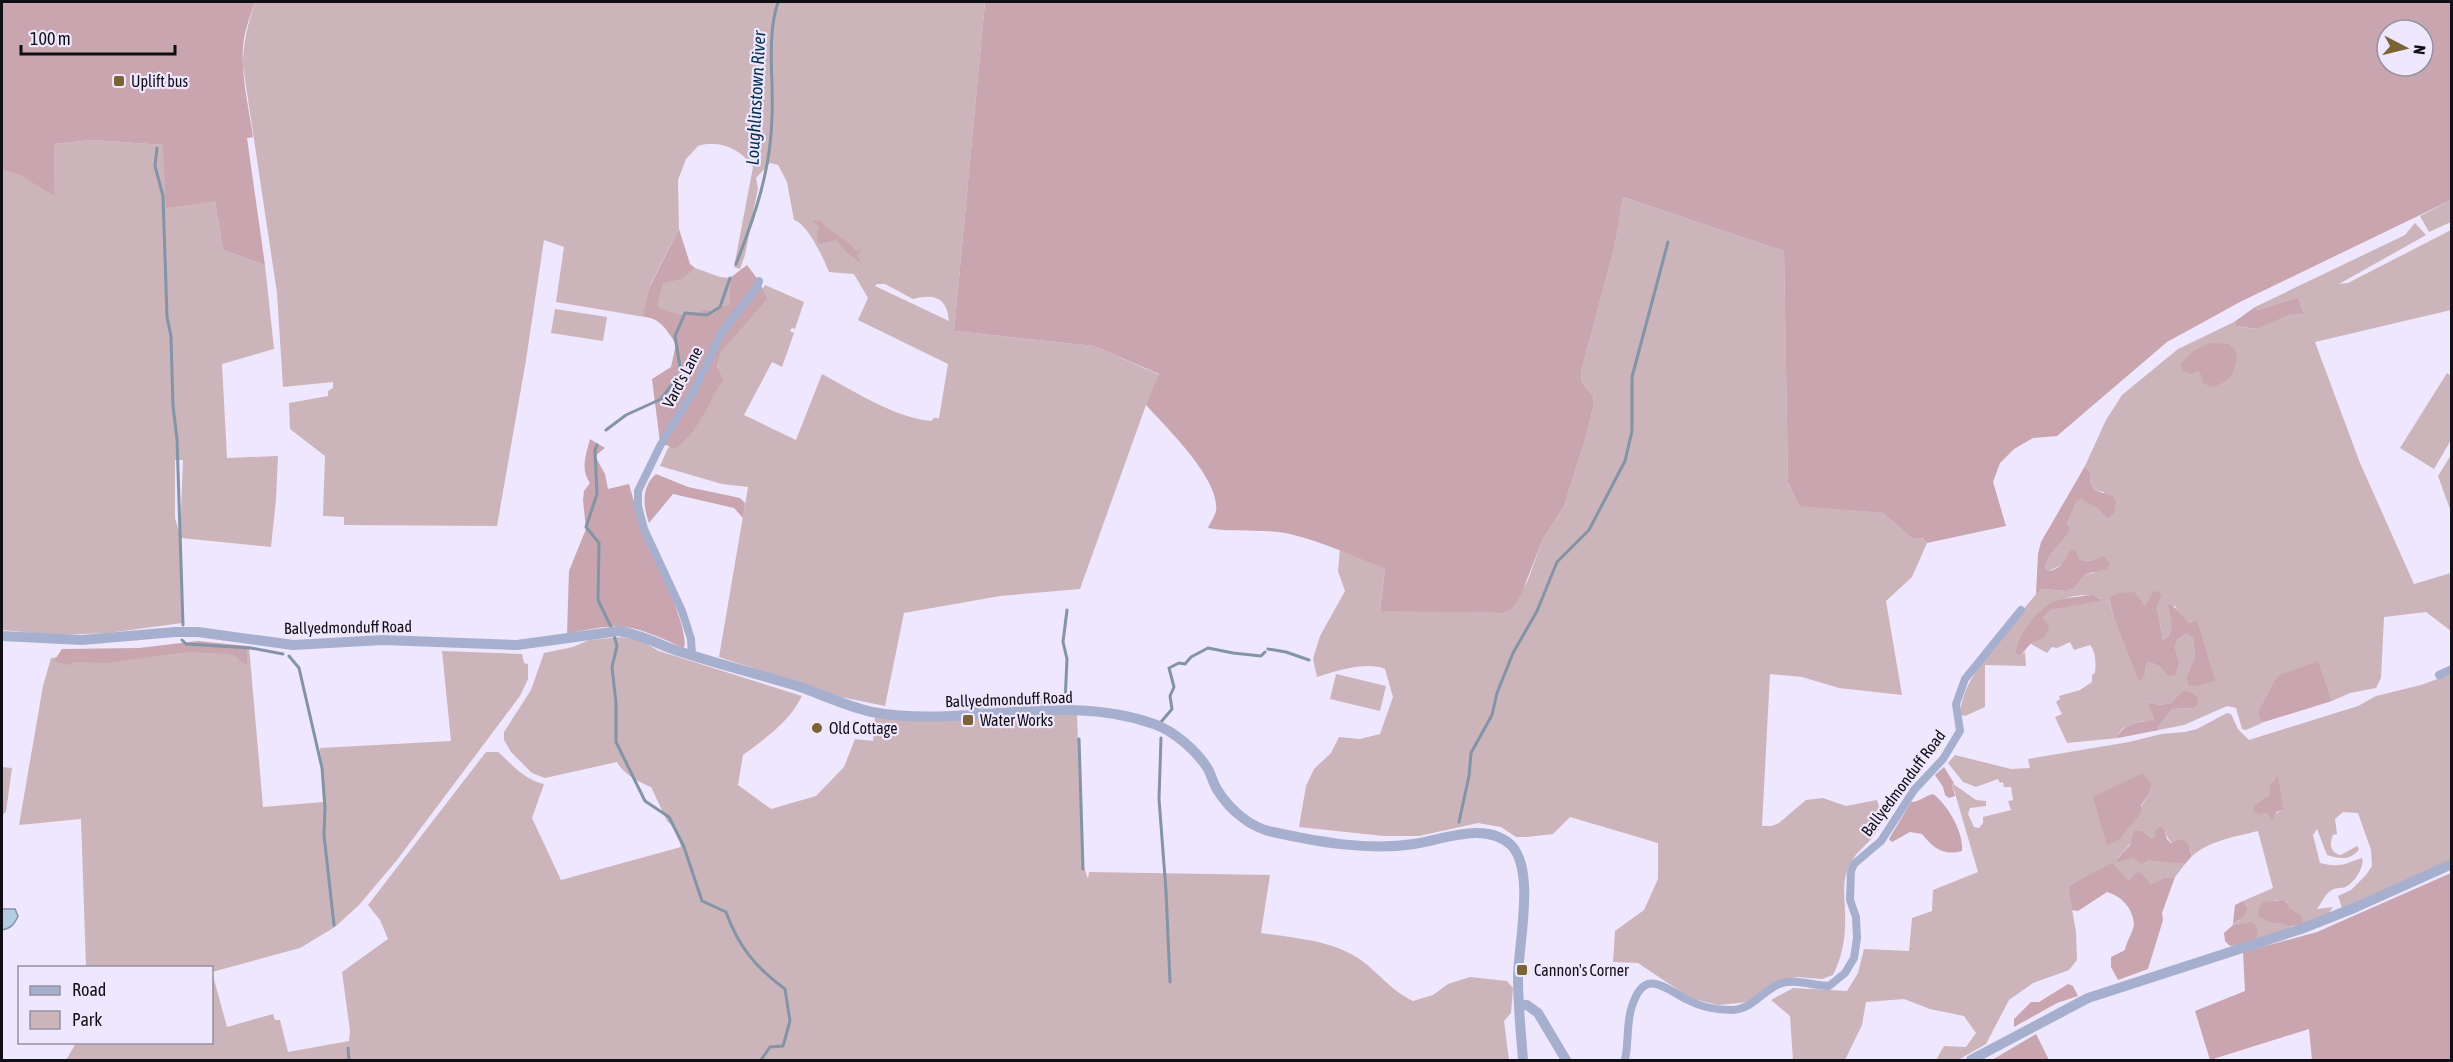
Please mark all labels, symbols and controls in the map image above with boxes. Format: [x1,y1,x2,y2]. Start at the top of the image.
scale bar [21,18,176,56]
north arrow [2375,18,2435,78]
text: 100 m [30,28,71,49]
water label: Loughlinstown River [741,30,770,166]
text: N [2410,44,2429,56]
place label: Uplift bus [131,72,188,91]
marker: Uplift bus [112,74,126,88]
street label: Vard's Lane [659,344,705,410]
street label: Ballyedmonduff Road [284,617,412,638]
street label: Ballyedmonduff Road [945,688,1073,711]
place label: Water Works [980,711,1054,729]
marker: Water Works [961,713,975,727]
place label: Old Cottage [829,719,897,738]
marker: Old Cottage [810,721,824,735]
street label: Ballyedmonduff Road [1857,726,1950,840]
place label: Cannon's Corner [1534,961,1629,979]
marker: Cannon's Corner [1515,963,1529,977]
legend [18,966,213,1044]
text: Road [72,979,106,1000]
text: Park [72,1009,102,1030]

